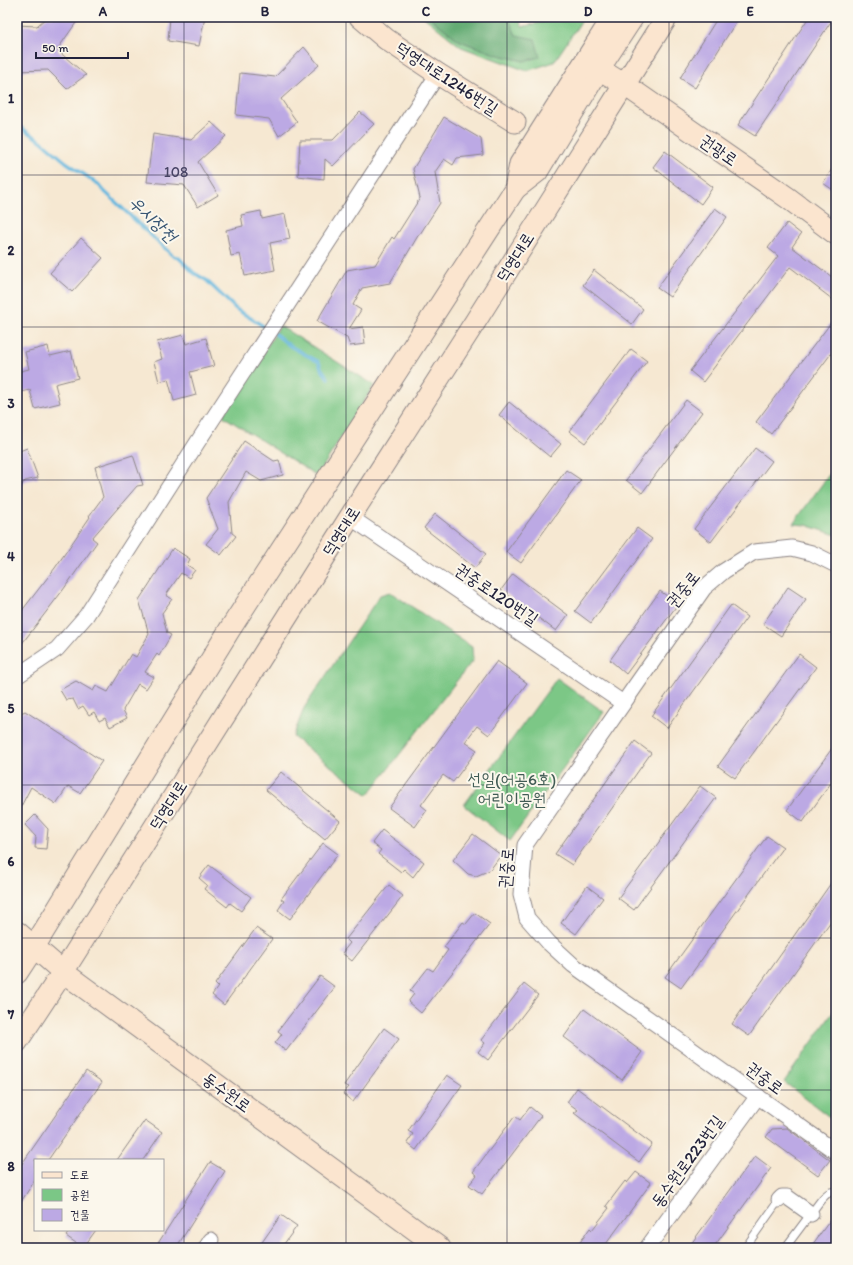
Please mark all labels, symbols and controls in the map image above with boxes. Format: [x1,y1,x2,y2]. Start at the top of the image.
text: A [98,4,108,19]
text: B [261,4,270,19]
text: C [422,4,431,19]
text: D [584,4,593,19]
text: E [746,4,754,19]
scale bar [36,34,128,60]
street label: 덕영대로1246번길 [392,37,502,119]
text: 50 m [42,41,68,55]
text: 1 [8,91,14,106]
street label: 권광로 [696,130,742,170]
house number: 108 [164,163,188,181]
water label: 우시장천 [125,191,183,248]
street label: 덕영대로 [492,228,538,286]
text: 2 [8,243,15,258]
text: 3 [7,396,15,411]
street label: 덕영대로 [318,502,364,560]
text: 4 [7,549,15,564]
street label: 권중로120번길 [452,559,543,629]
street label: 권중로 [662,567,704,611]
text: 5 [8,701,15,716]
park label: 선일(어공6호) 어린이공원 [468,769,556,809]
street label: 덕영대로 [145,776,191,834]
street label: 권중로 [494,847,518,889]
text: 6 [8,854,15,869]
text: 7 [7,1007,15,1022]
street label: 권중로 [743,1058,787,1098]
street label: 동수원로 [199,1068,255,1116]
street label: 동수원로223번길 [647,1111,727,1211]
text: 8 [7,1159,15,1174]
legend [34,1159,164,1231]
text: 도로 [70,1168,89,1182]
text: 공원 [70,1188,89,1202]
text: 건물 [70,1208,90,1222]

